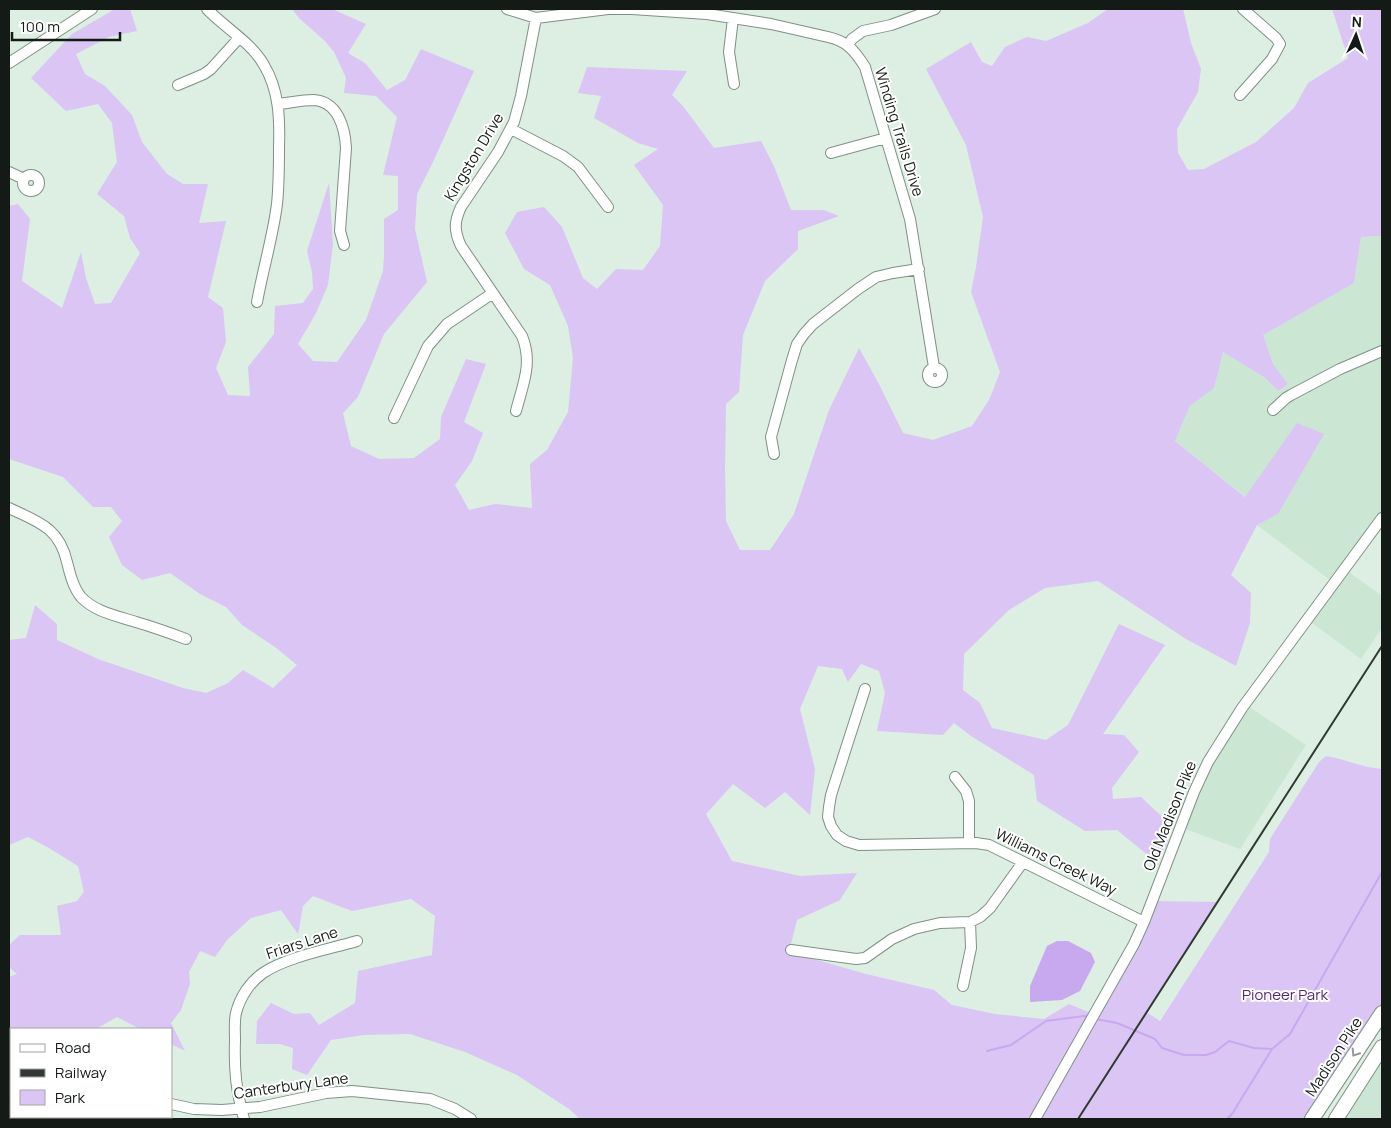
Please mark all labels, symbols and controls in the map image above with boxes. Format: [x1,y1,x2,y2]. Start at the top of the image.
scale bar [12,10,120,42]
north arrow [1331,10,1381,60]
text: N [1351,12,1362,31]
text: 100 m [20,16,60,37]
street label: Winding Trails Drive [870,65,929,199]
street label: Kingston Drive [439,108,508,205]
street label: Old Madison Pike [1138,757,1201,874]
street label: Williams Creek Way [992,823,1121,900]
street label: Friars Lane [263,921,341,964]
park label: Pioneer Park [1242,984,1329,1005]
street label: Madison Pike [1300,1013,1367,1100]
legend [10,1028,172,1118]
text: Road [55,1037,91,1058]
one-way arrow [1352,1048,1362,1057]
text: Railway [55,1062,107,1083]
street label: Canterbury Lane [232,1067,350,1104]
text: Park [55,1087,85,1108]

